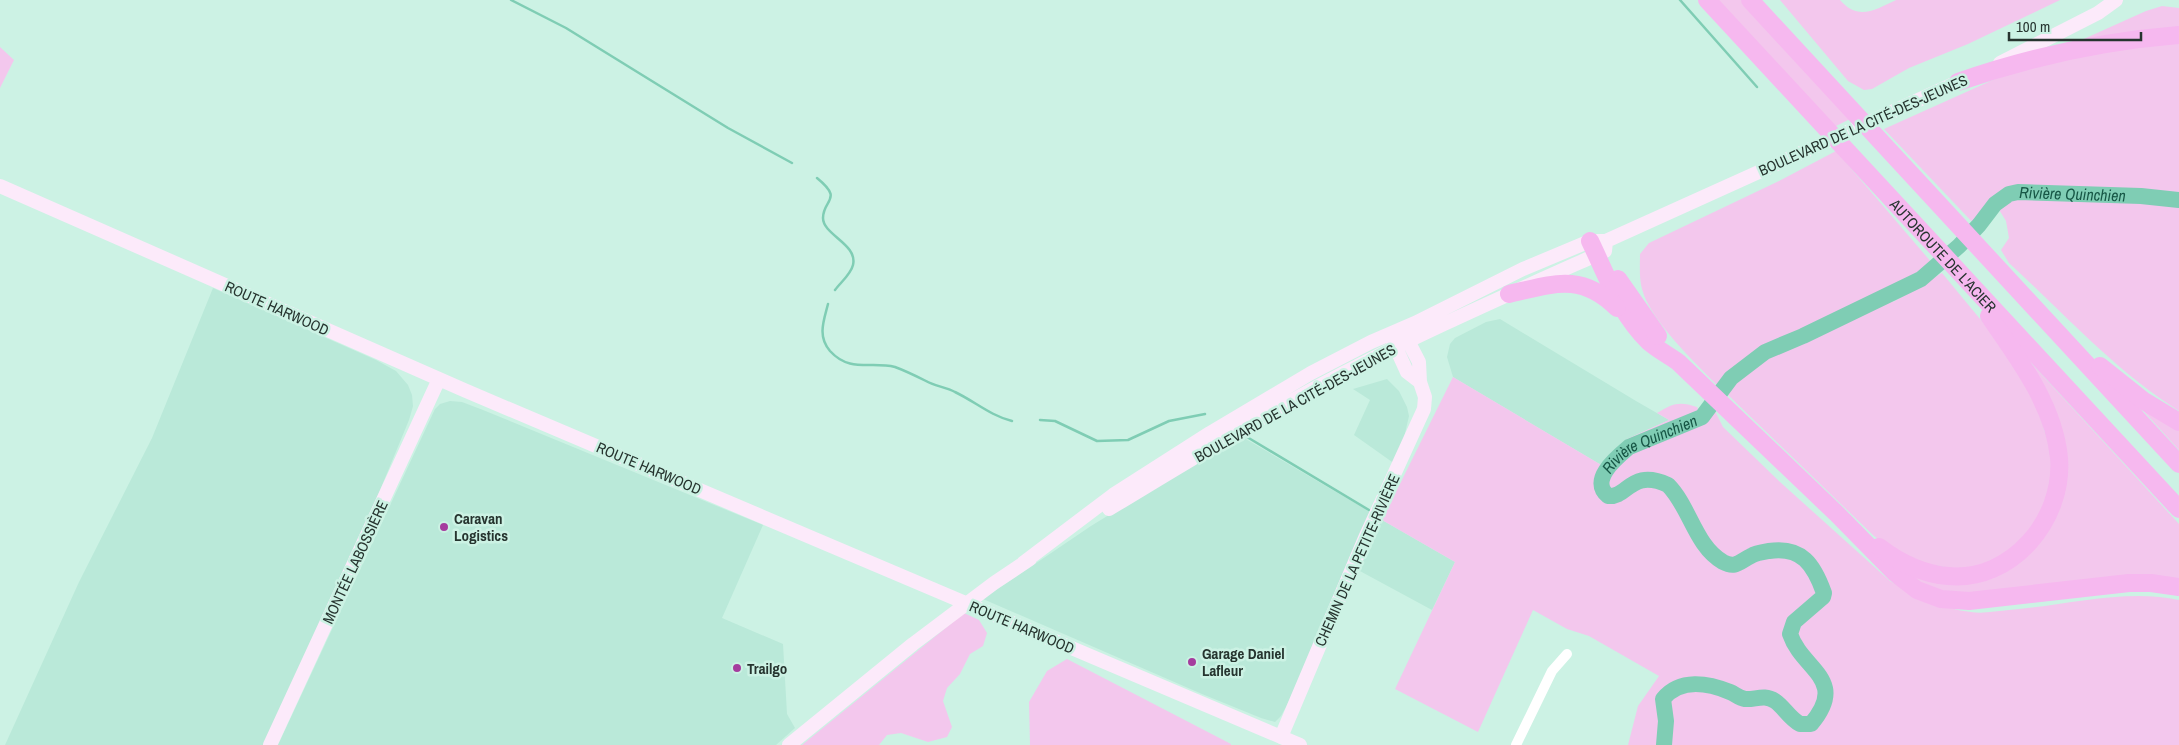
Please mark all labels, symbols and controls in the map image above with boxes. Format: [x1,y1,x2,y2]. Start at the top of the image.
scale bar [2009,10,2142,42]
text: 100 m [2016,16,2050,37]
street label: BOULEVARD DE LA CITÉ-DES-JEUNES [1755,69,1971,181]
water label: Rivière Quinchien [2019,181,2126,207]
street label: AUTOROUTE DE L'ACIER [1885,193,2002,317]
street label: ROUTE HARWOOD [222,276,332,340]
street label: BOULEVARD DE LA CITÉ-DES-JEUNES [1191,339,1399,467]
water label: Rivière Quinchien [1596,409,1700,478]
street label: ROUTE HARWOOD [593,436,705,500]
street label: CHEMIN DE LA PETITE-RIVIÈRE [1309,470,1405,650]
street label: MONTÉE LABOSSIÈRE [317,497,393,627]
place label: Caravan Logistics [454,508,508,546]
marker: Caravan Logistics [438,521,450,533]
street label: ROUTE HARWOOD [966,595,1078,659]
place label: Garage Daniel Lafleur [1202,643,1285,681]
marker: Garage Daniel Lafleur [1186,656,1198,668]
place label: Trailgo [747,658,787,679]
marker: Trailgo [731,662,743,674]

